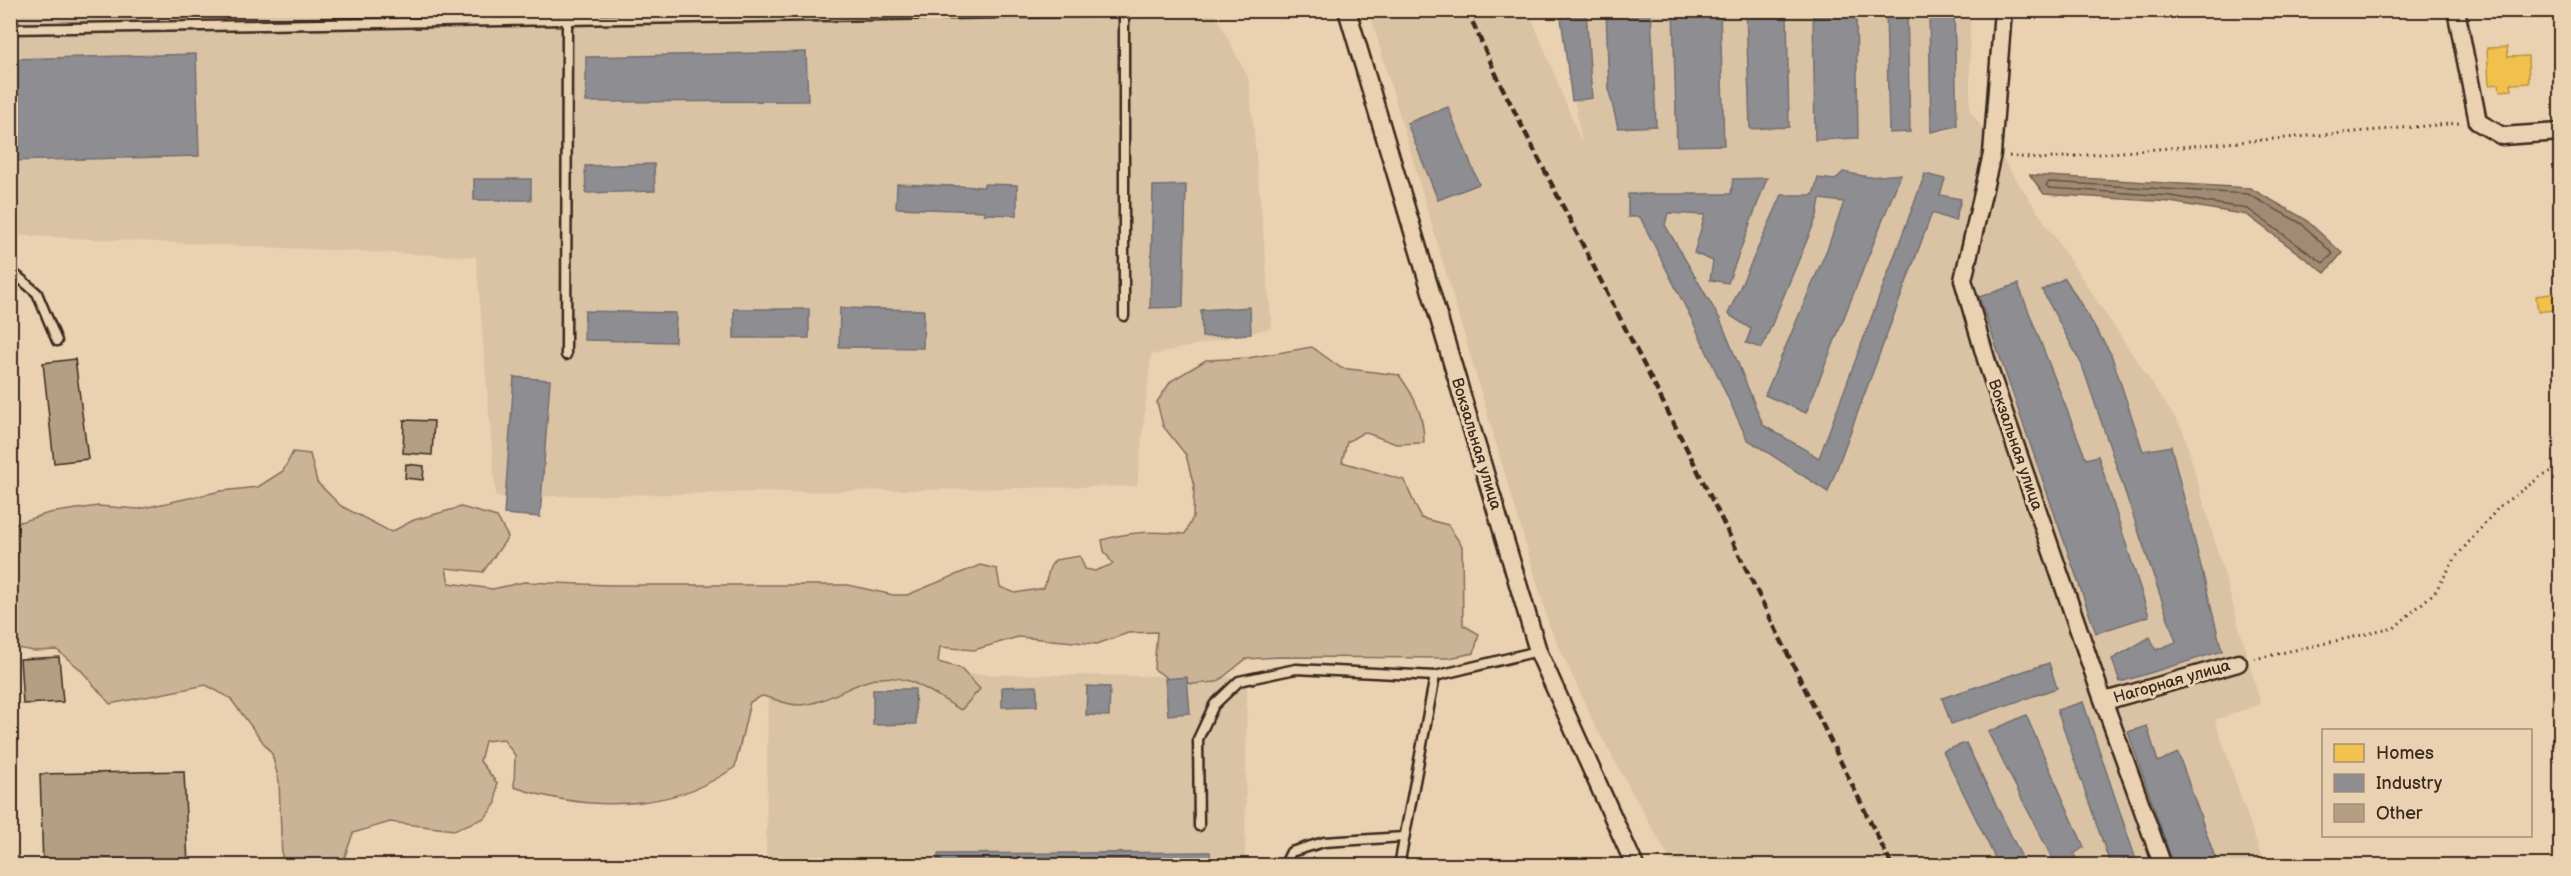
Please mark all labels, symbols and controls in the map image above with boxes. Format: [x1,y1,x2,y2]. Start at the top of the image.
street label: Вокзальная улица [1447,376,1505,513]
street label: Вокзальная улица [1984,377,2046,513]
street label: Нагорная улица [2111,656,2233,708]
legend [2322,729,2532,837]
text: Homes [2376,743,2434,764]
text: Industry [2376,773,2443,794]
text: Other [2376,803,2423,824]

